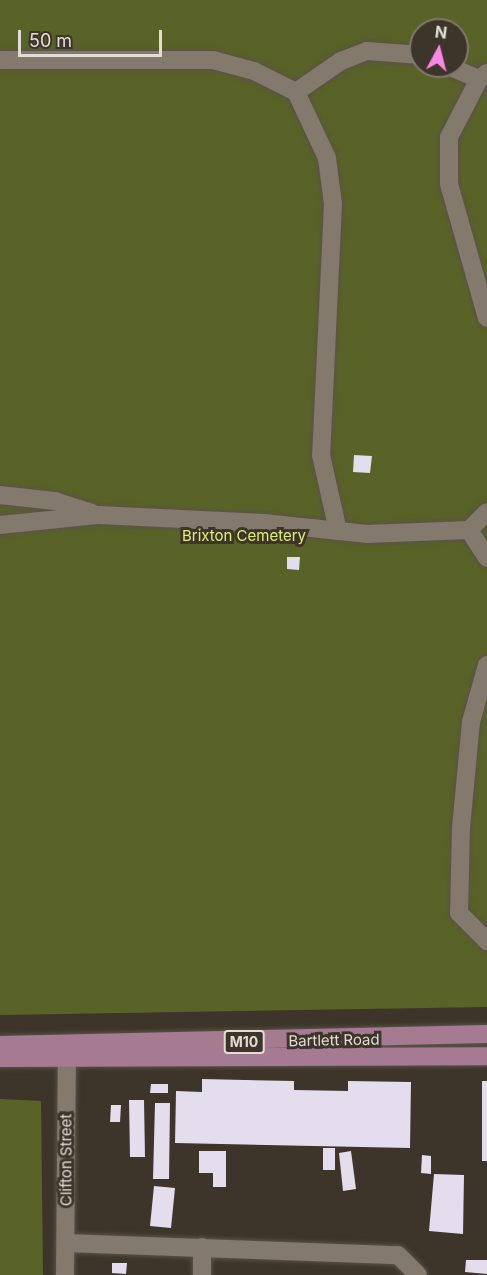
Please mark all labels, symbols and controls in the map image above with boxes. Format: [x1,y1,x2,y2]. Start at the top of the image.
scale bar [21,18,165,56]
north arrow [409,18,469,78]
text: N [434,21,448,43]
text: 50 m [29,30,72,51]
park label: Brixton Cemetery [182,527,306,545]
street label: Bartlett Road [288,1030,380,1050]
road number: M10 [223,1031,265,1053]
street label: Clifton Street [57,1114,75,1206]

